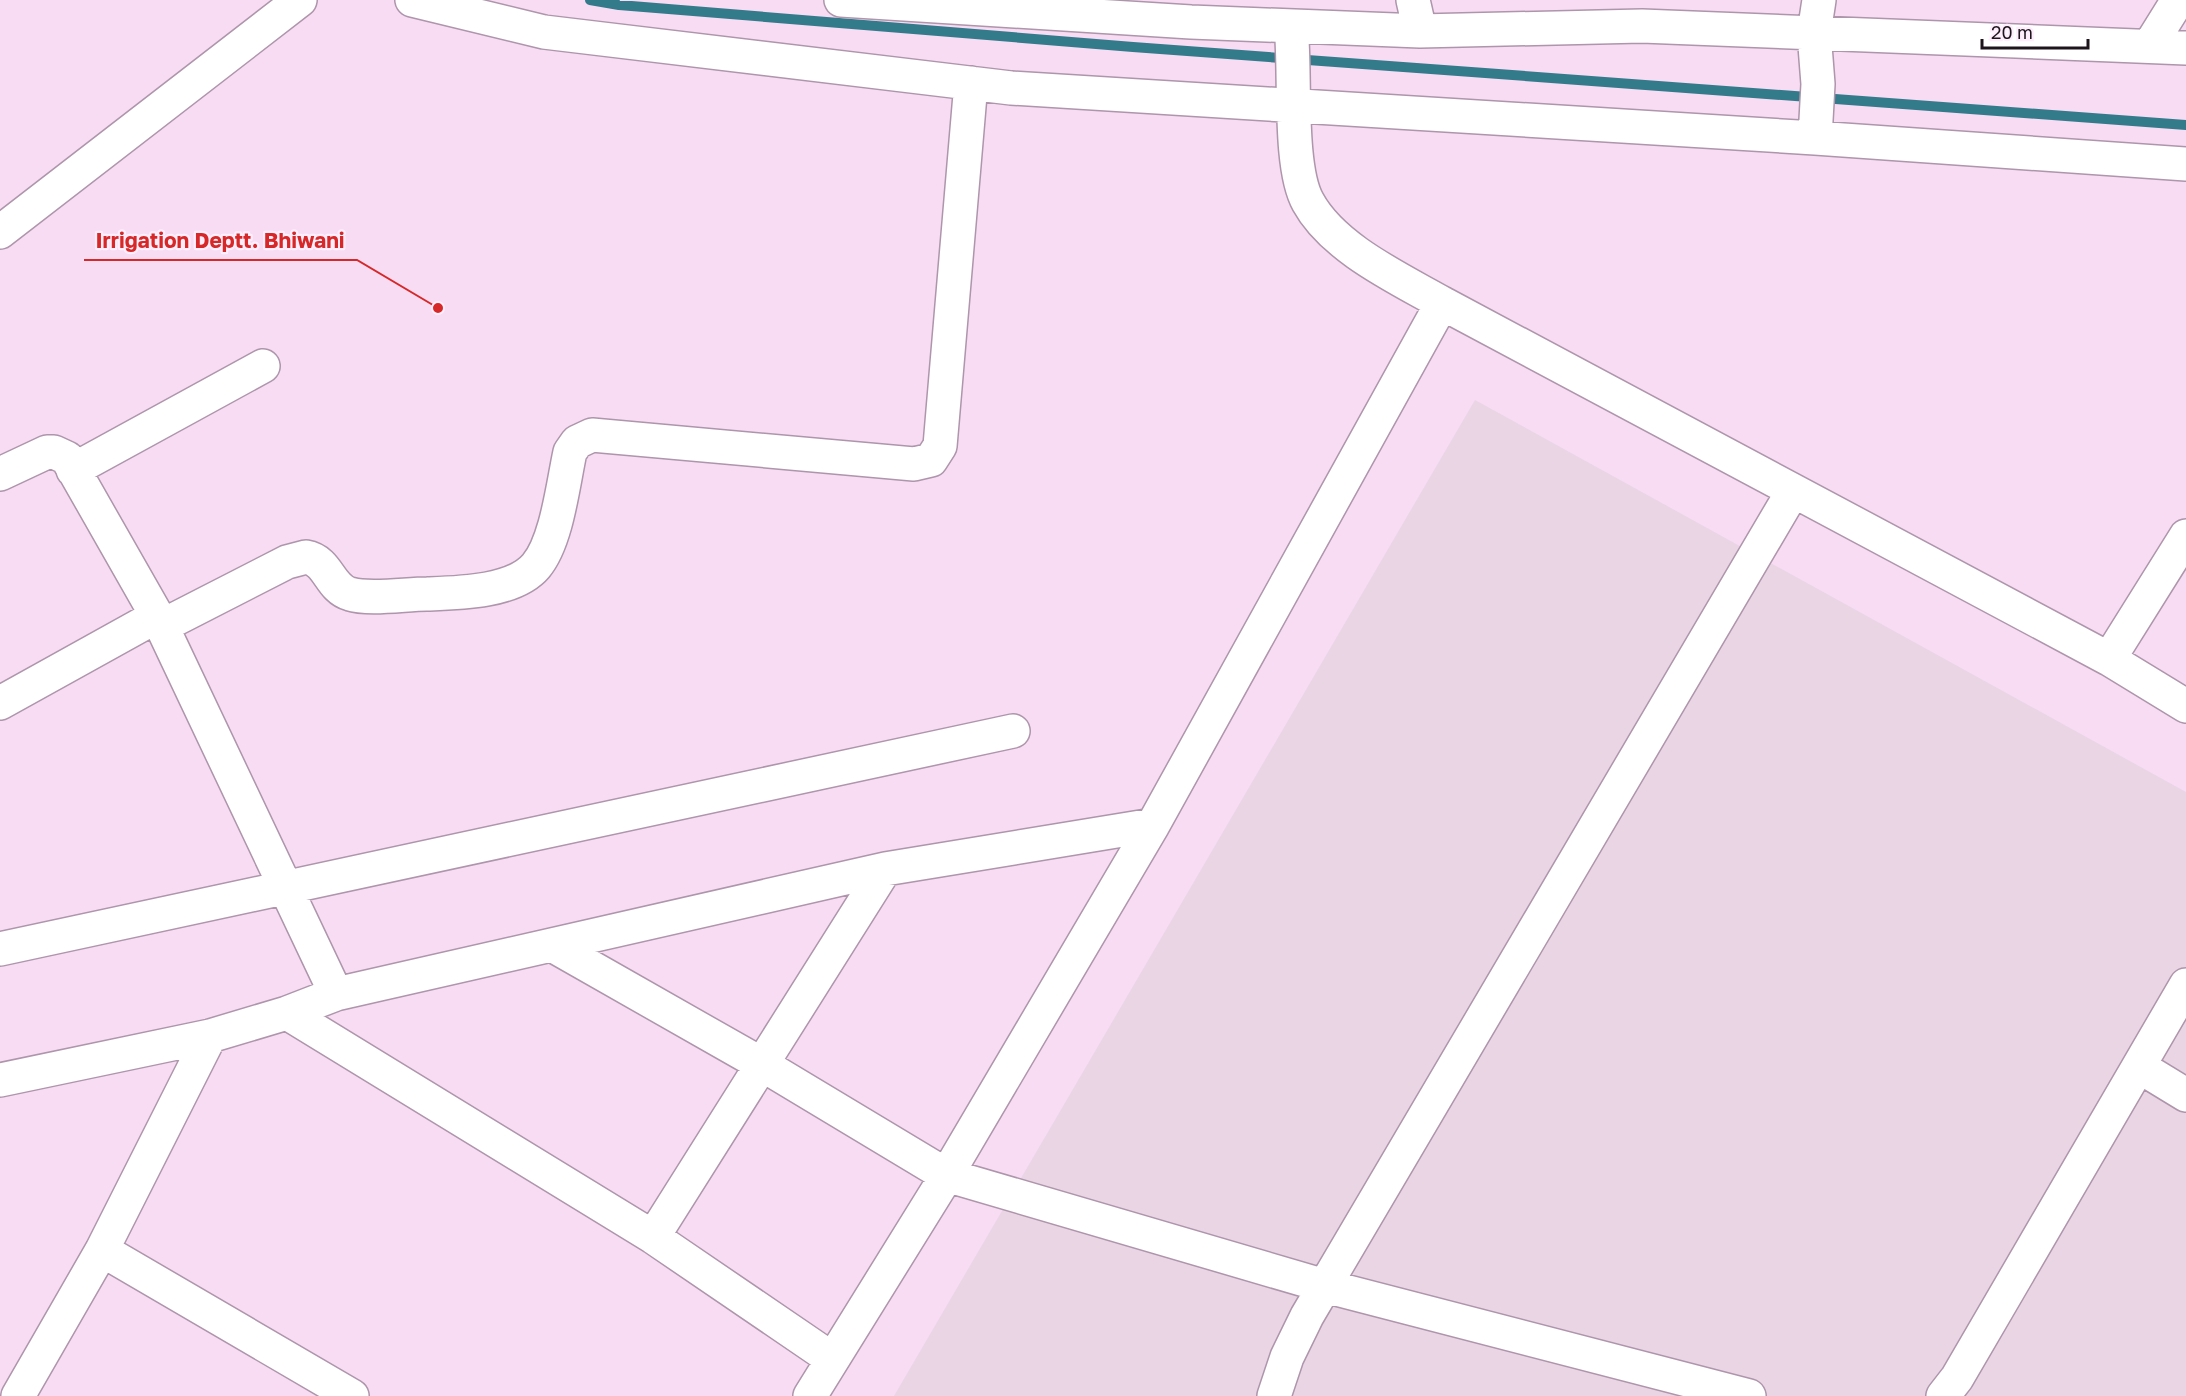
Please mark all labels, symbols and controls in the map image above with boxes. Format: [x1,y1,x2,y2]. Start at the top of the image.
scale bar [1982,12,2088,50]
text: 20 m [1991,21,2033,43]
callout: Irrigation Deptt. Bhiwani [84,221,357,260]
text: Irrigation Deptt. Bhiwani [95,227,345,253]

